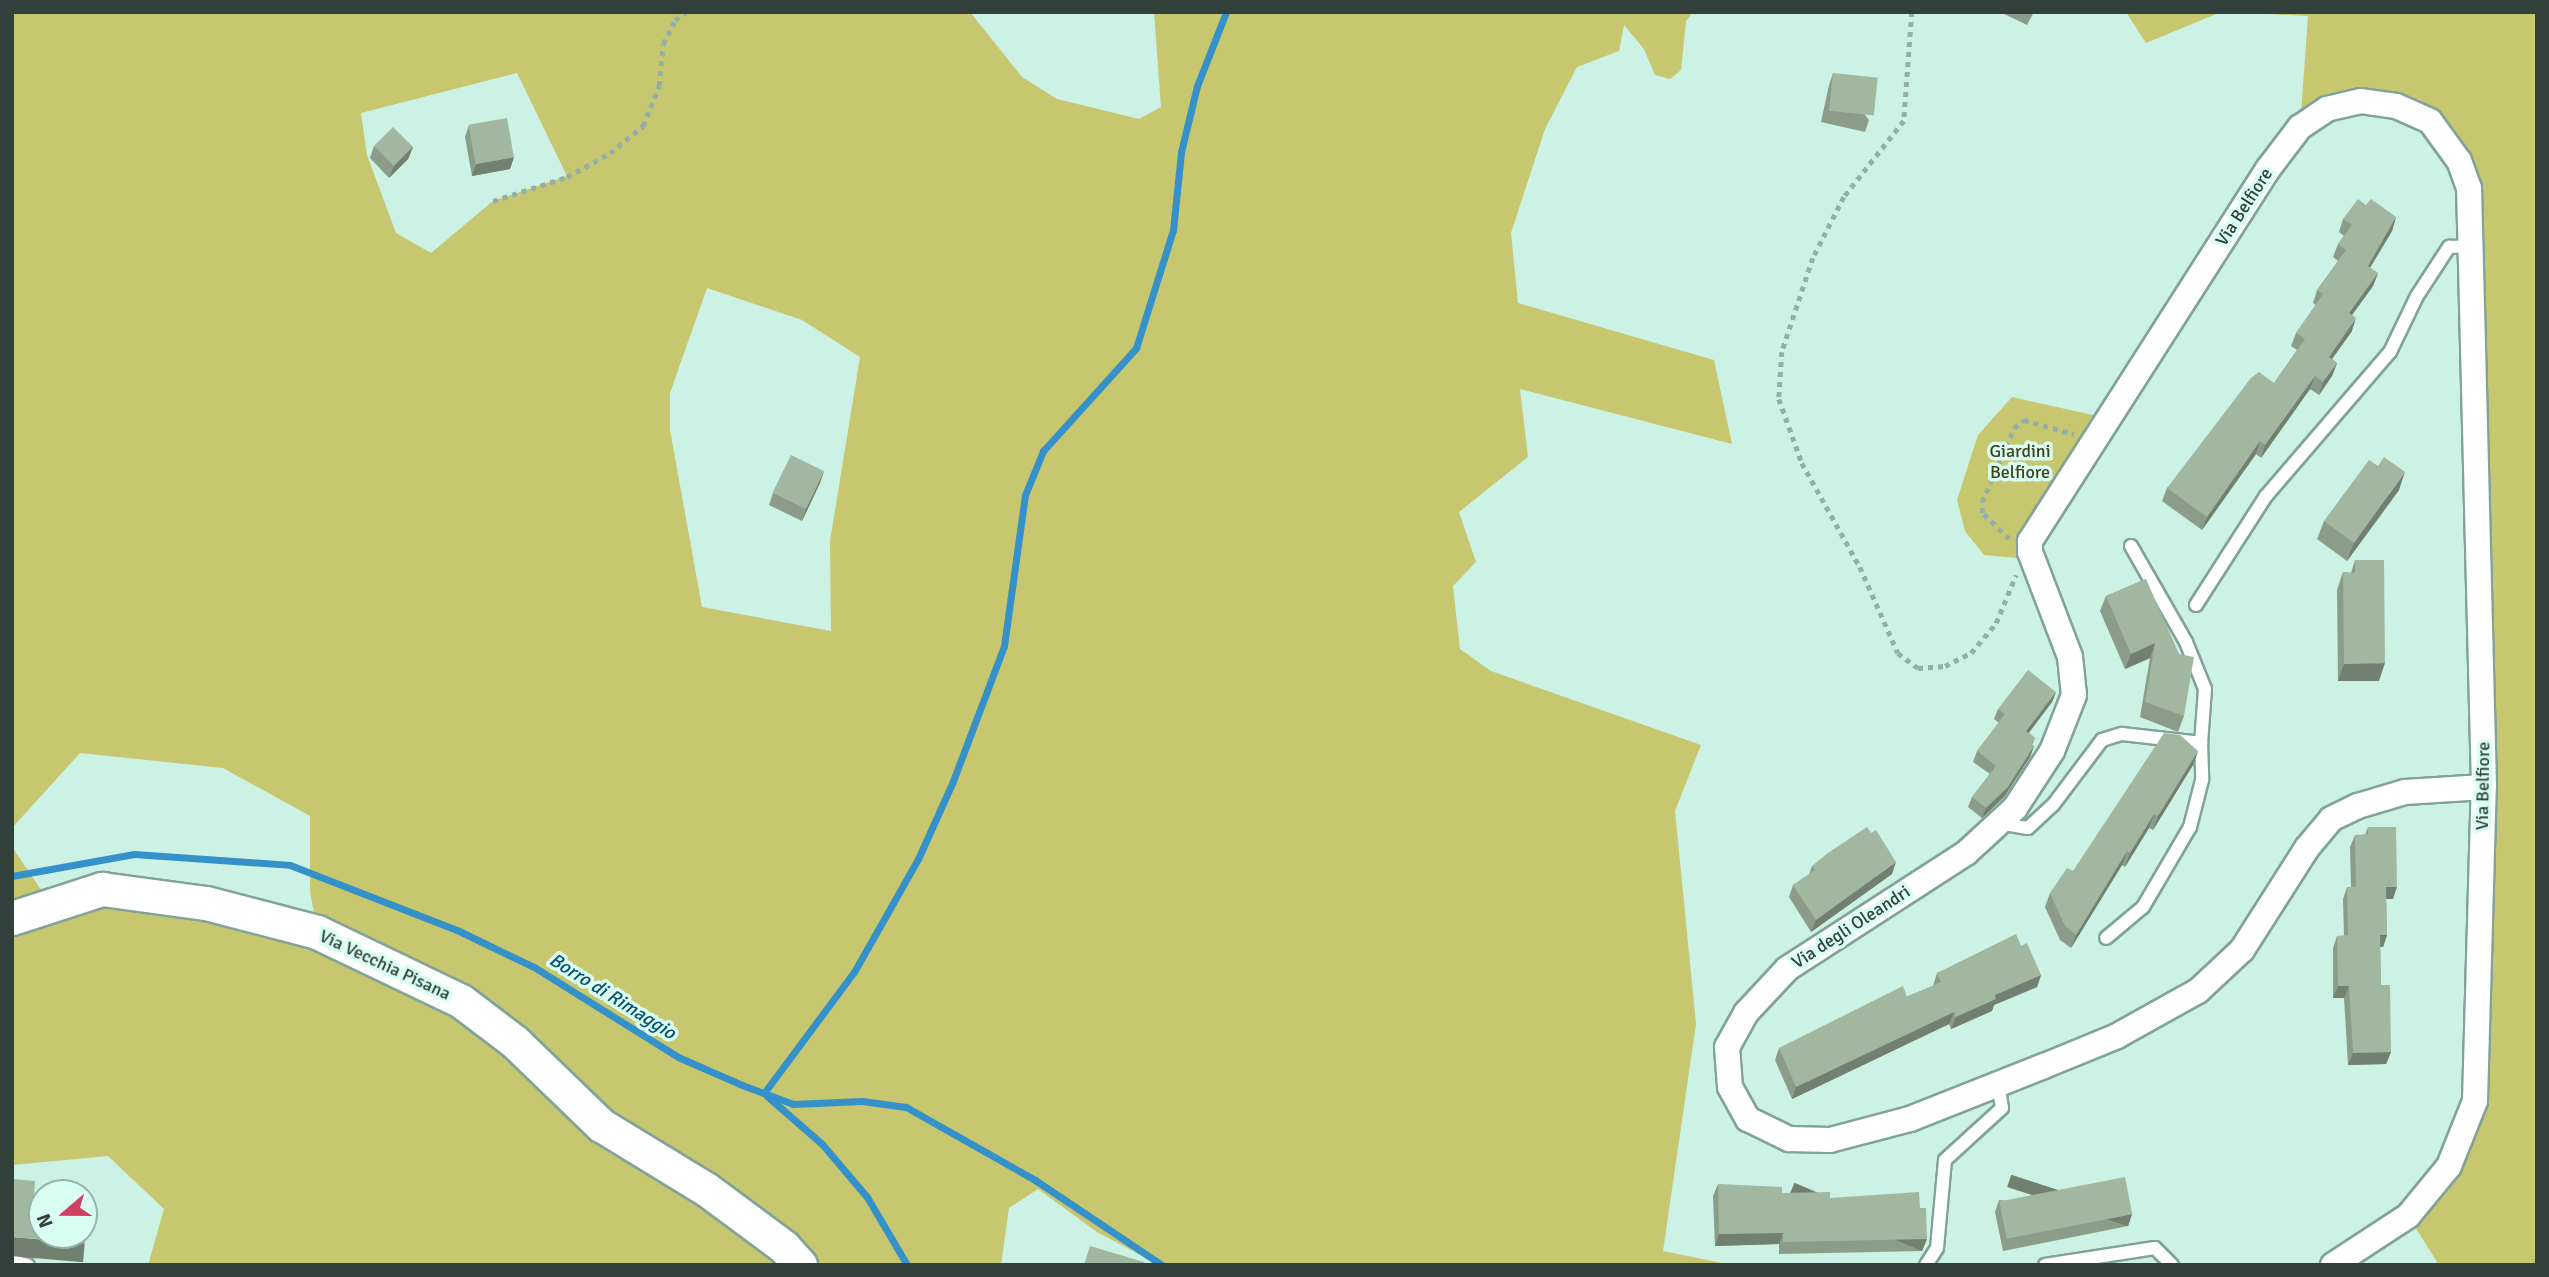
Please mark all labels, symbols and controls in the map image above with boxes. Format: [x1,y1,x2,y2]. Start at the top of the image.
street label: Via Belfiore [2211,164,2277,250]
park label: Giardini Belfiore [1989,441,2051,484]
street label: Via Belfiore [2471,742,2495,830]
street label: Via degli Oleandri [1788,881,1914,973]
street label: Via Vecchia Pisana [316,925,454,1005]
water label: Borro di Rimaggio [545,949,679,1045]
north arrow [28,1179,98,1249]
text: N [32,1210,59,1231]

